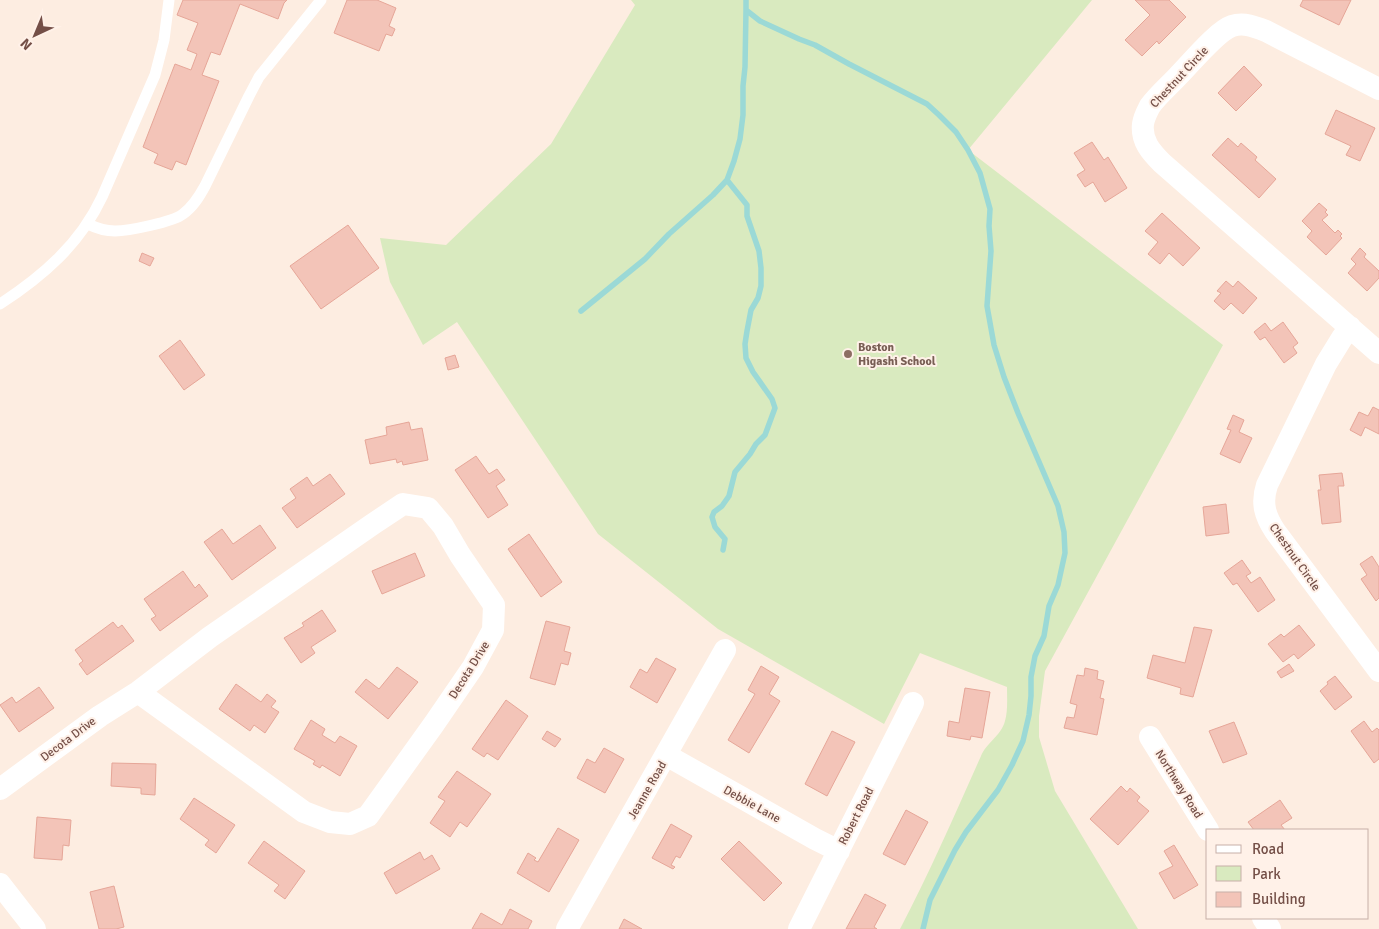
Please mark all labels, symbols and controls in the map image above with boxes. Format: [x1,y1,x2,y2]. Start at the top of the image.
north arrow [10,10,60,60]
text: N [17,34,36,53]
street label: Chestnut Circle [1147,43,1212,111]
place label: Boston Higashi School [858,340,936,369]
marker: Boston Higashi School [842,348,854,360]
street label: Chestnut Circle [1266,521,1323,594]
street label: Decota Drive [446,639,493,702]
street label: Decota Drive [38,714,99,765]
street label: Northway Road [1152,747,1206,821]
street label: Jeanne Road [625,758,670,822]
street label: Debbie Lane [721,783,783,826]
street label: Robert Road [836,785,877,848]
legend [1206,829,1369,919]
text: Road [1252,840,1284,858]
text: Park [1252,865,1281,883]
text: Building [1252,890,1306,908]

